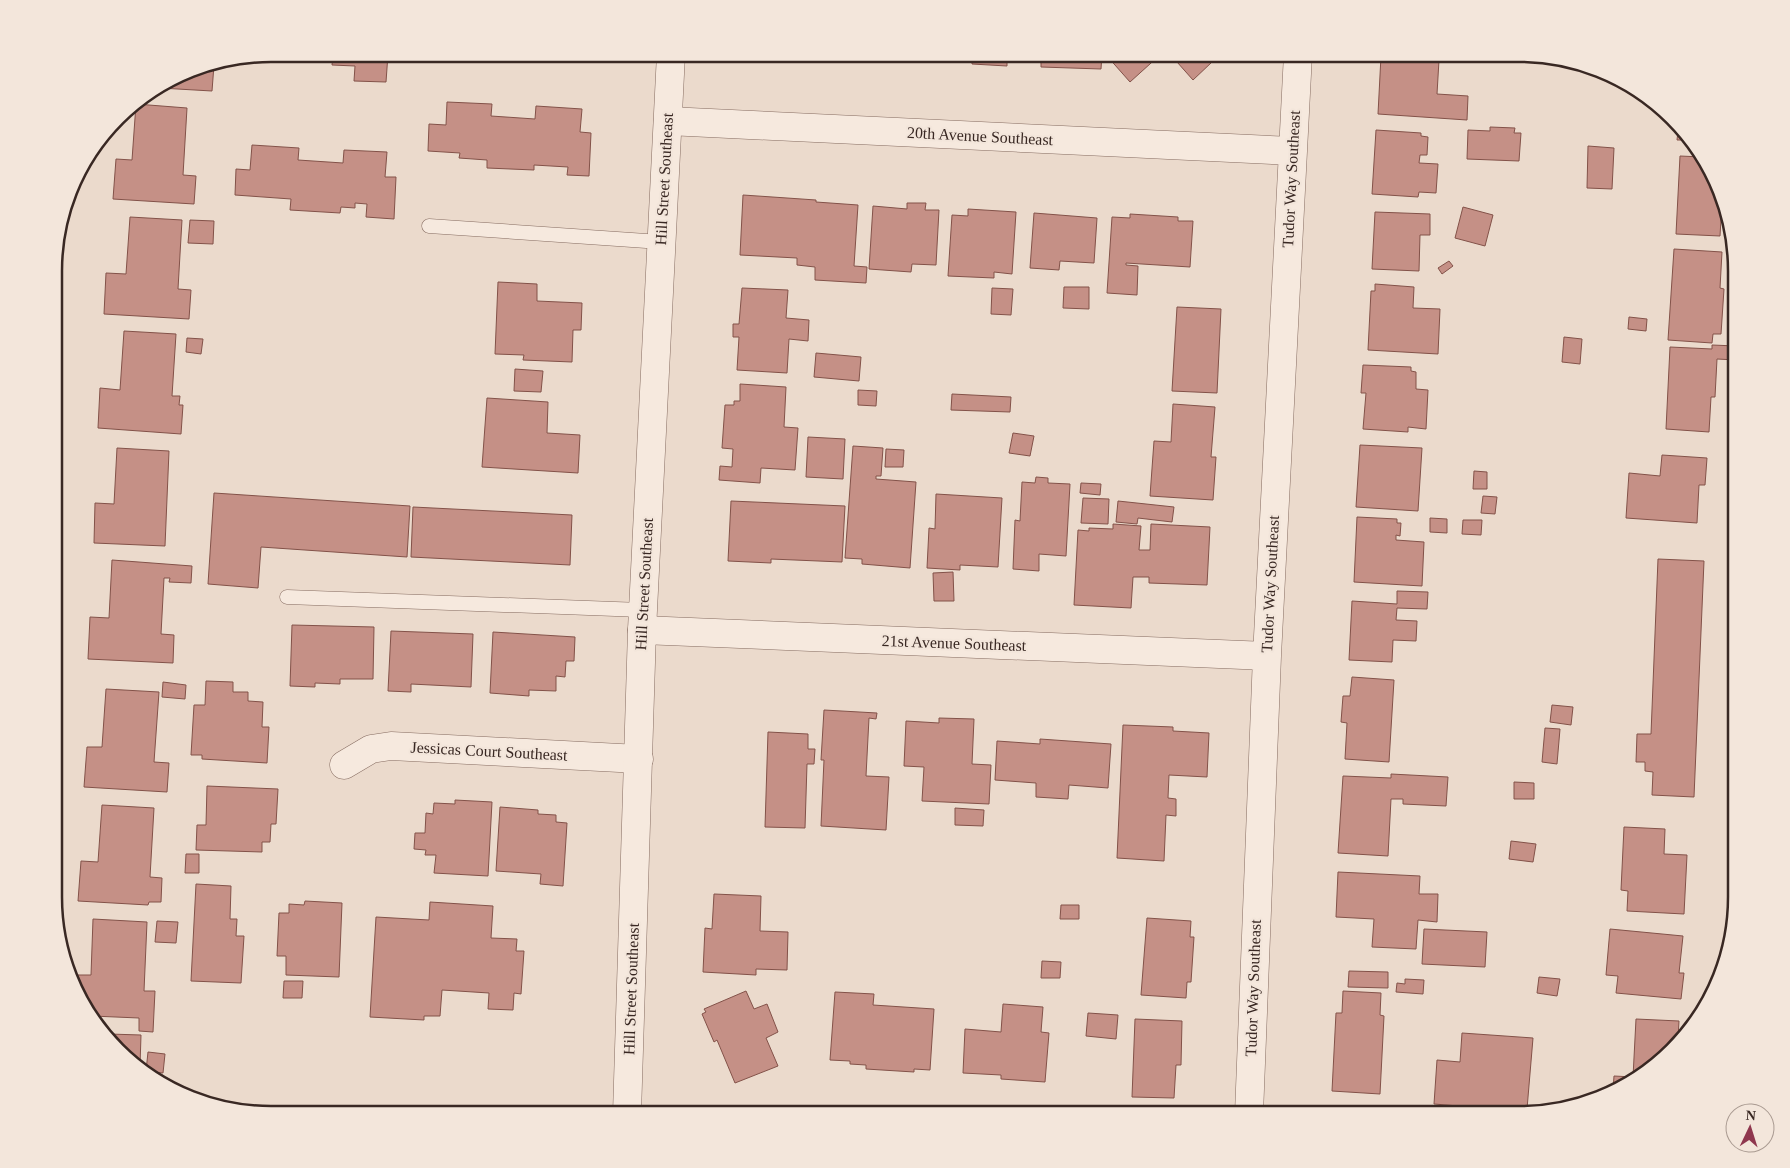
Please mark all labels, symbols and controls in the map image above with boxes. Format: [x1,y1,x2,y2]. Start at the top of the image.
street label: Tudor Way Southeast [1279,109,1304,248]
street label: Hill Street Southeast [652,112,676,246]
street label: 20th Avenue Southeast [906,124,1054,148]
street label: Tudor Way Southeast [1258,514,1283,653]
street label: Hill Street Southeast [632,517,656,651]
street label: 21st Avenue Southeast [881,632,1027,654]
street label: Jessicas Court Southeast [410,738,569,764]
street label: Tudor Way Southeast [1242,918,1265,1057]
street label: Hill Street Southeast [620,922,642,1055]
north arrow [1725,1103,1775,1153]
text: N [1745,1108,1756,1123]

